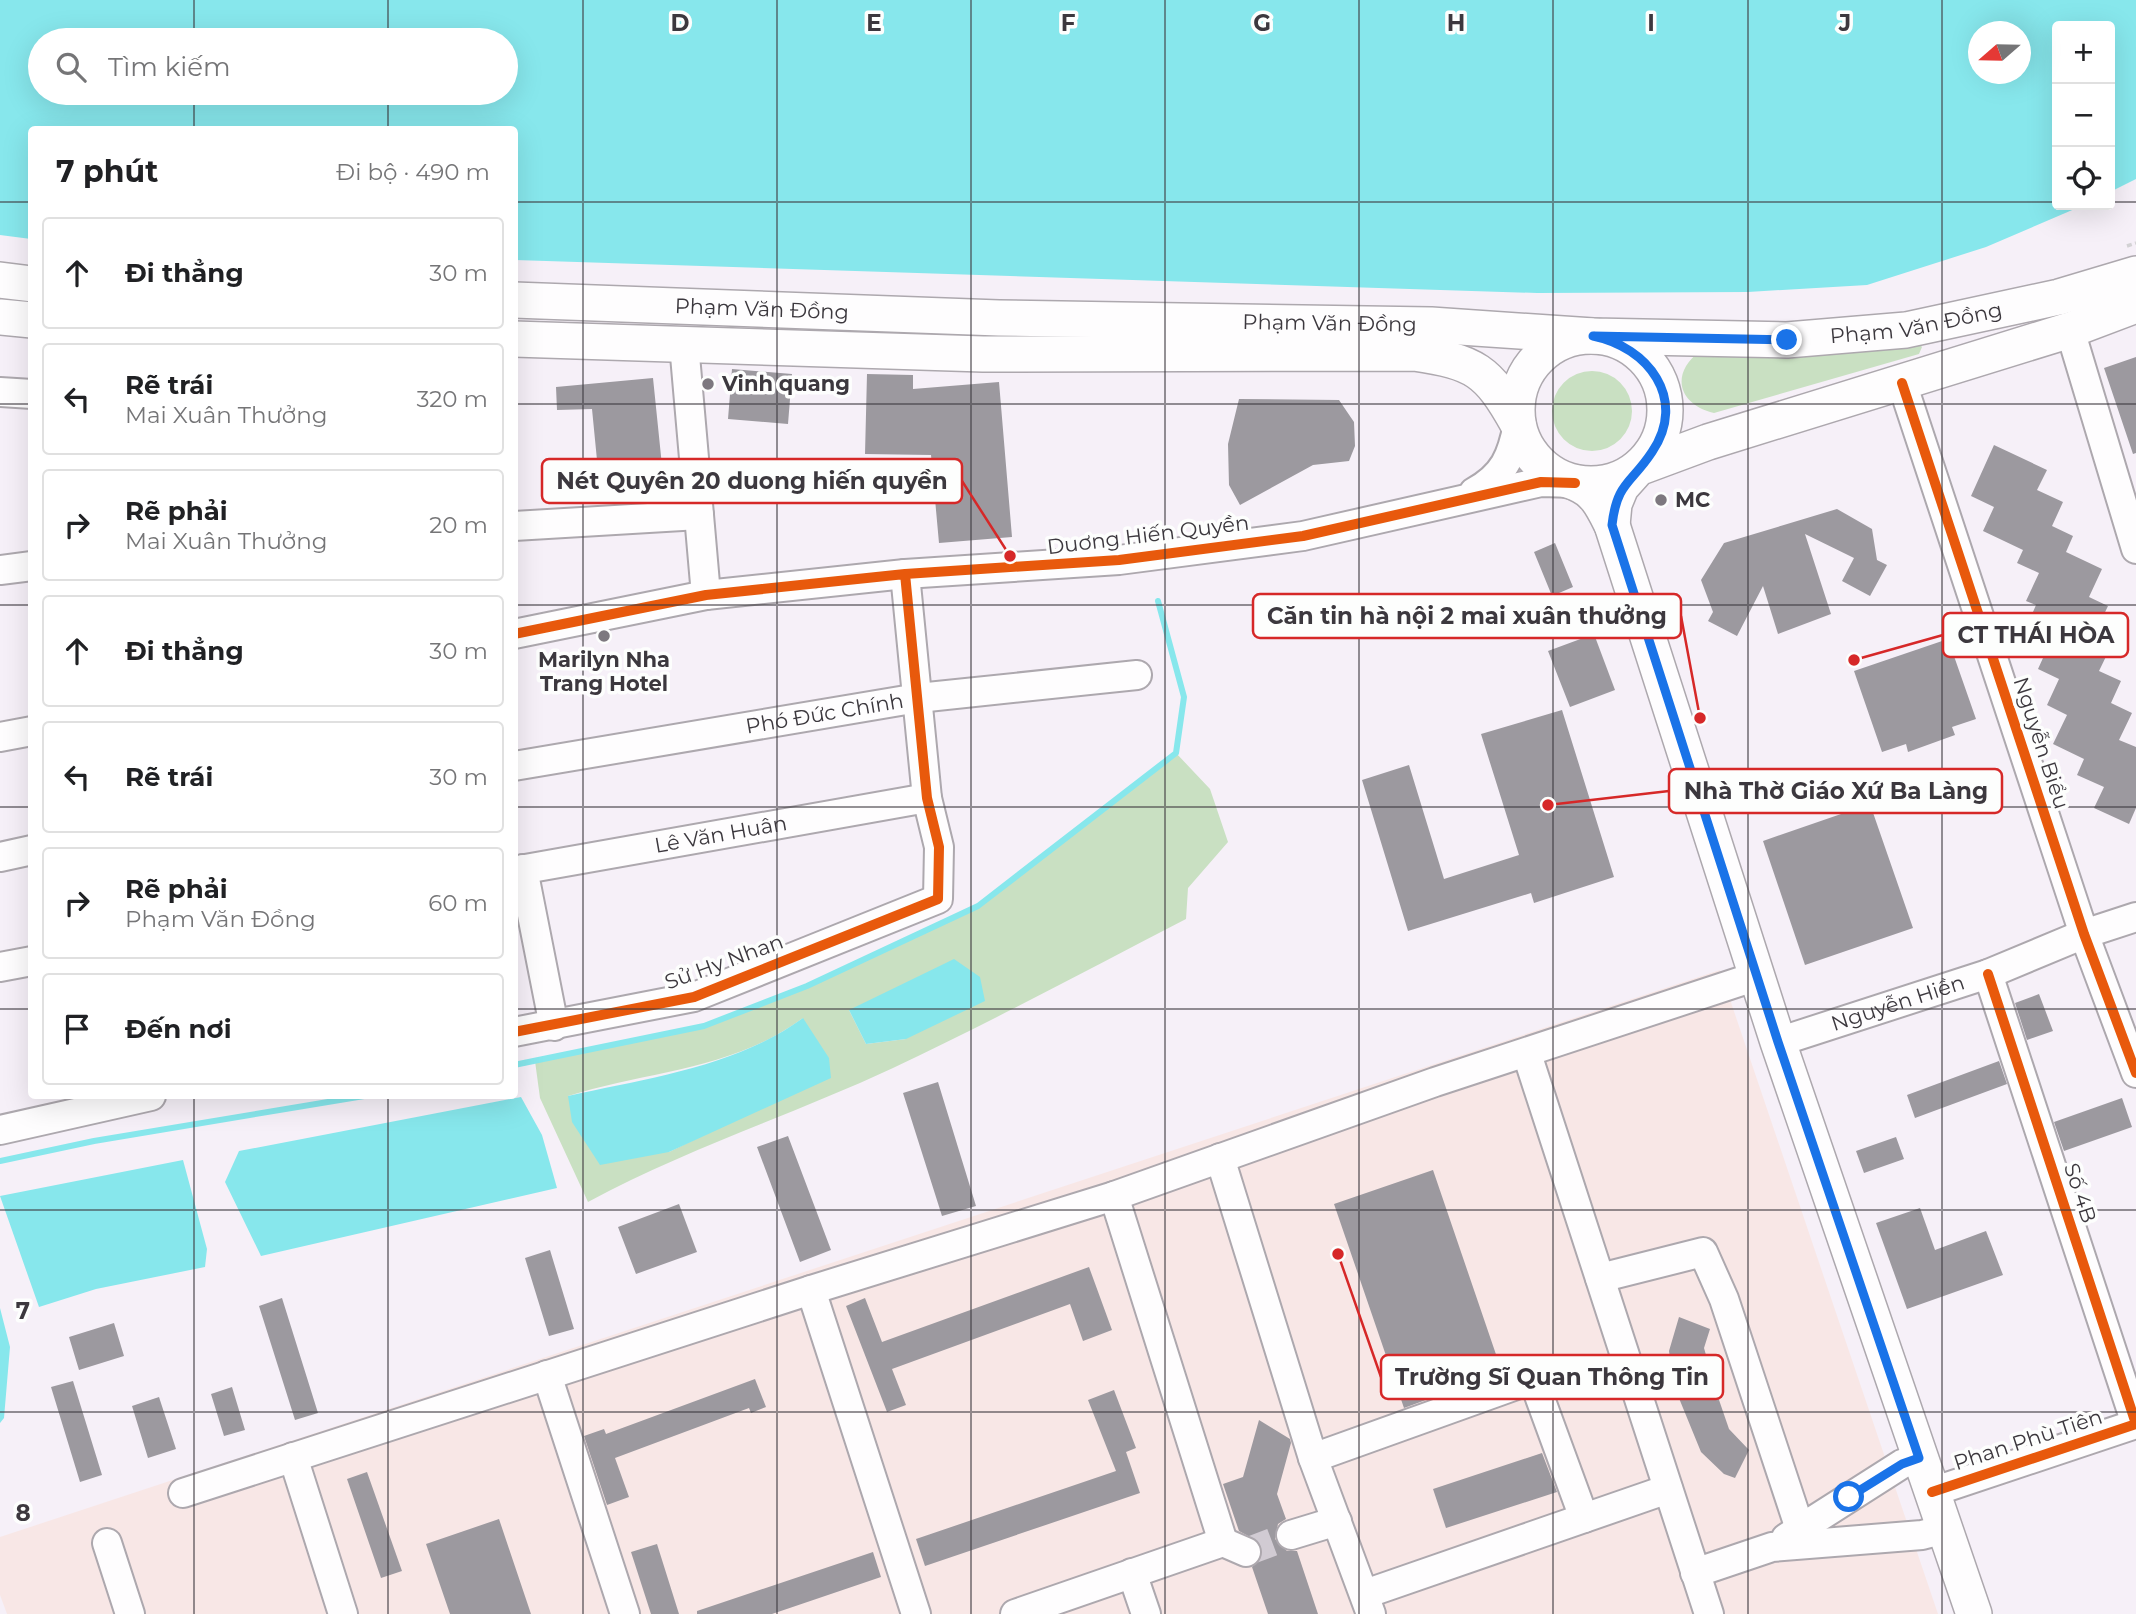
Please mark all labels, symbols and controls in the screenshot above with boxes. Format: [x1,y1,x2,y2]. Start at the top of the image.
text: D [671,9,690,37]
text: E [866,9,882,37]
text: F [1061,9,1076,37]
text: G [1253,9,1271,37]
text: H [1447,9,1465,37]
text: I [1647,9,1655,37]
text: J [1838,9,1851,37]
north arrow [1968,21,2031,84]
map controls [2052,21,2115,210]
button: + [2052,21,2115,84]
search box [28,28,518,105]
icon: search [52,48,90,86]
text: Tìm kiếm [108,51,231,83]
button: − [2052,84,2115,147]
button: locate [2052,147,2115,210]
text: 7 phút [56,153,158,190]
text: Đi bộ · 490 m [336,158,490,186]
icon: ahead [58,254,96,292]
text: Đi thẳng [125,257,244,289]
text: 30 m [429,259,488,287]
street label: Phạm Văn Đồng [674,293,849,324]
street label: Phạm Văn Đồng [1829,297,2004,348]
street label: Phạm Văn Đồng [1242,309,1417,337]
route end [1771,324,1802,355]
text: Rẽ trái [125,369,213,401]
place label: Vinh quang [721,371,850,396]
marker: Vinh quang [700,376,716,392]
icon: left [58,380,96,418]
text: 320 m [416,385,488,413]
text: Mai Xuân Thưởng [125,401,327,429]
callout: Nét Quyên 20 duong hiến quyền [542,459,962,503]
text: Nét Quyên 20 duong hiến quyền [556,467,948,495]
place label: MC [1675,487,1710,512]
marker: MC [1653,492,1669,508]
text: Rẽ phải [125,495,228,527]
icon: right [58,506,96,544]
street label: Duơng Hiến Quyền [1045,510,1250,559]
text: 20 m [429,511,488,539]
text: Mai Xuân Thưởng [125,527,327,555]
callout: Căn tin hà nội 2 mai xuân thưởng [1253,594,1681,638]
text: Căn tin hà nội 2 mai xuân thưởng [1267,602,1667,630]
callout: CT THÁI HÒA [1943,613,2128,657]
text: CT THÁI HÒA [1958,621,2115,649]
marker: Marilyn Nha Trang Hotel [596,628,612,644]
icon: ahead [58,632,96,670]
text: Đi thẳng [125,635,244,667]
text: 30 m [429,637,488,665]
place label: Marilyn Nha Trang Hotel [538,647,670,696]
street label: Nguyễn Biểu [2008,674,2075,812]
street label: Phó Đức Chính [744,688,905,739]
icon: left [58,758,96,796]
text: Rẽ trái [125,761,213,793]
text: 30 m [429,763,488,791]
callout: Nhà Thờ Giáo Xứ Ba Làng [1669,769,2002,813]
text: Nhà Thờ Giáo Xứ Ba Làng [1684,777,1988,805]
street label: Lê Văn Huân [653,810,789,858]
text: Rẽ phải [125,873,228,905]
icon: right [58,884,96,922]
text: 60 m [428,889,488,917]
text: Phạm Văn Đồng [125,905,316,933]
street label: Sử Hy Nhan [661,928,787,995]
street label: Nguyễn Hiền [1828,969,1968,1036]
icon: arrive [58,1010,96,1048]
text: Đến nơi [125,1013,231,1045]
street label: Số 4B [2059,1160,2102,1226]
text: 7 [16,1297,30,1325]
callout: Trường Sĩ Quan Thông Tin [1381,1355,1723,1399]
text: Trường Sĩ Quan Thông Tin [1395,1363,1709,1391]
street label: Phan Phù Tiên [1950,1404,2105,1475]
route start [1833,1481,1864,1512]
text: 8 [15,1499,31,1527]

